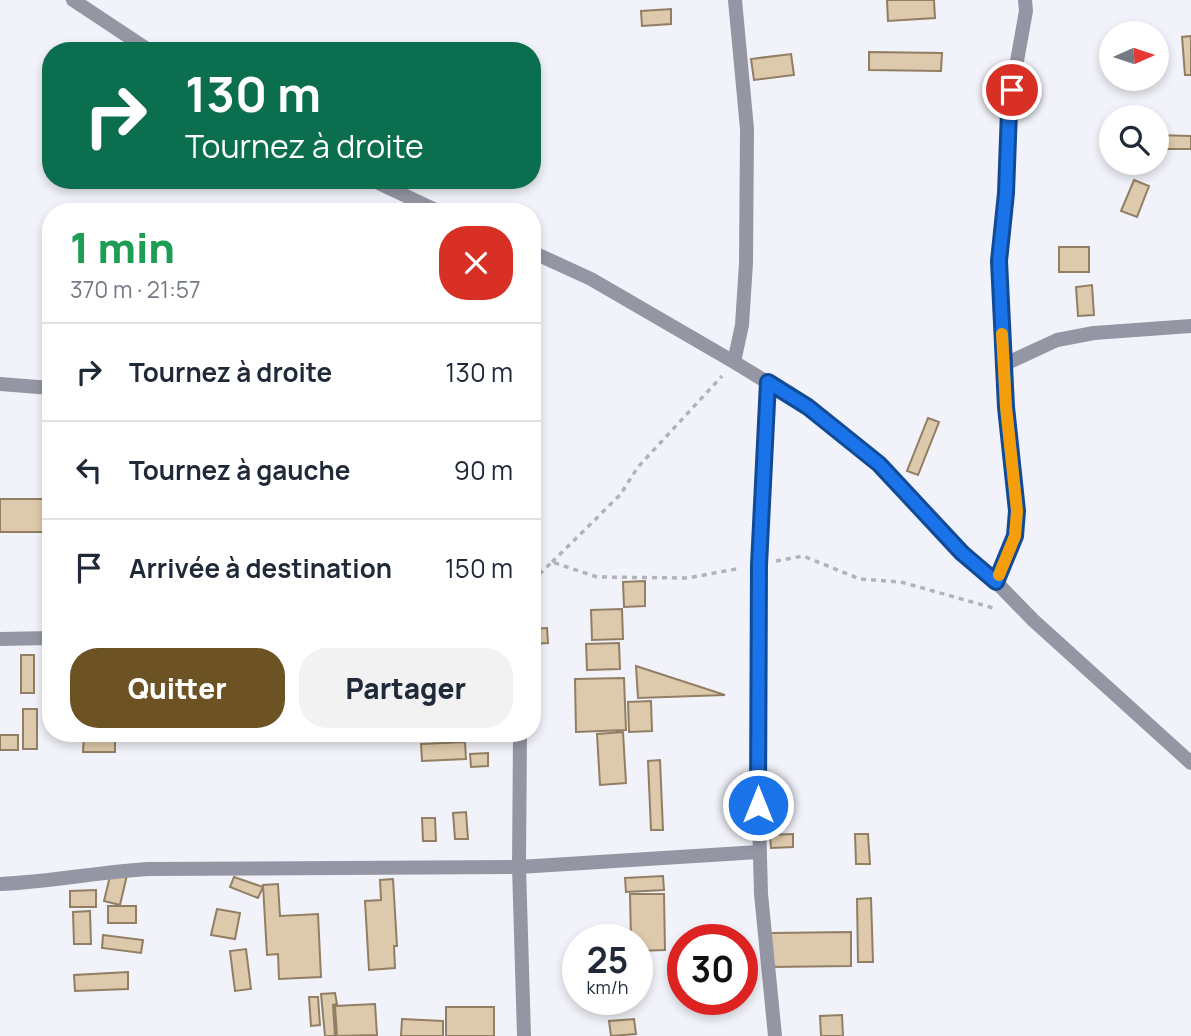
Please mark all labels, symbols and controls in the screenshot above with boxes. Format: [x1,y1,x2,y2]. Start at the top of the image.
north arrow [1099,21,1169,91]
map controls [1099,21,1169,175]
text: 130 m [185,60,321,127]
pin [982,60,1042,120]
icon: right [70,70,161,161]
icon: arrive [993,71,1031,109]
button: search [1099,105,1169,175]
text: Tournez à droite [185,124,424,168]
text: 1 min [70,218,175,276]
button: close [439,226,513,300]
text: 370 m · 21:57 [70,273,201,305]
icon: right [70,353,108,391]
text: Tournez à droite [129,354,332,390]
text: 130 m [445,354,513,390]
icon: left [70,451,108,489]
text: Tournez à gauche [129,452,350,488]
text: 90 m [454,452,513,488]
icon: arrive [70,549,108,587]
text: Arrivée à destination [129,550,392,586]
text: 150 m [445,550,513,586]
button: Quitter [70,648,285,728]
button: Partager [299,648,513,728]
position arrow [721,768,795,842]
speed limit sign: 30 [667,924,758,1015]
text: 25 [587,936,628,984]
text: km/h [587,975,628,999]

